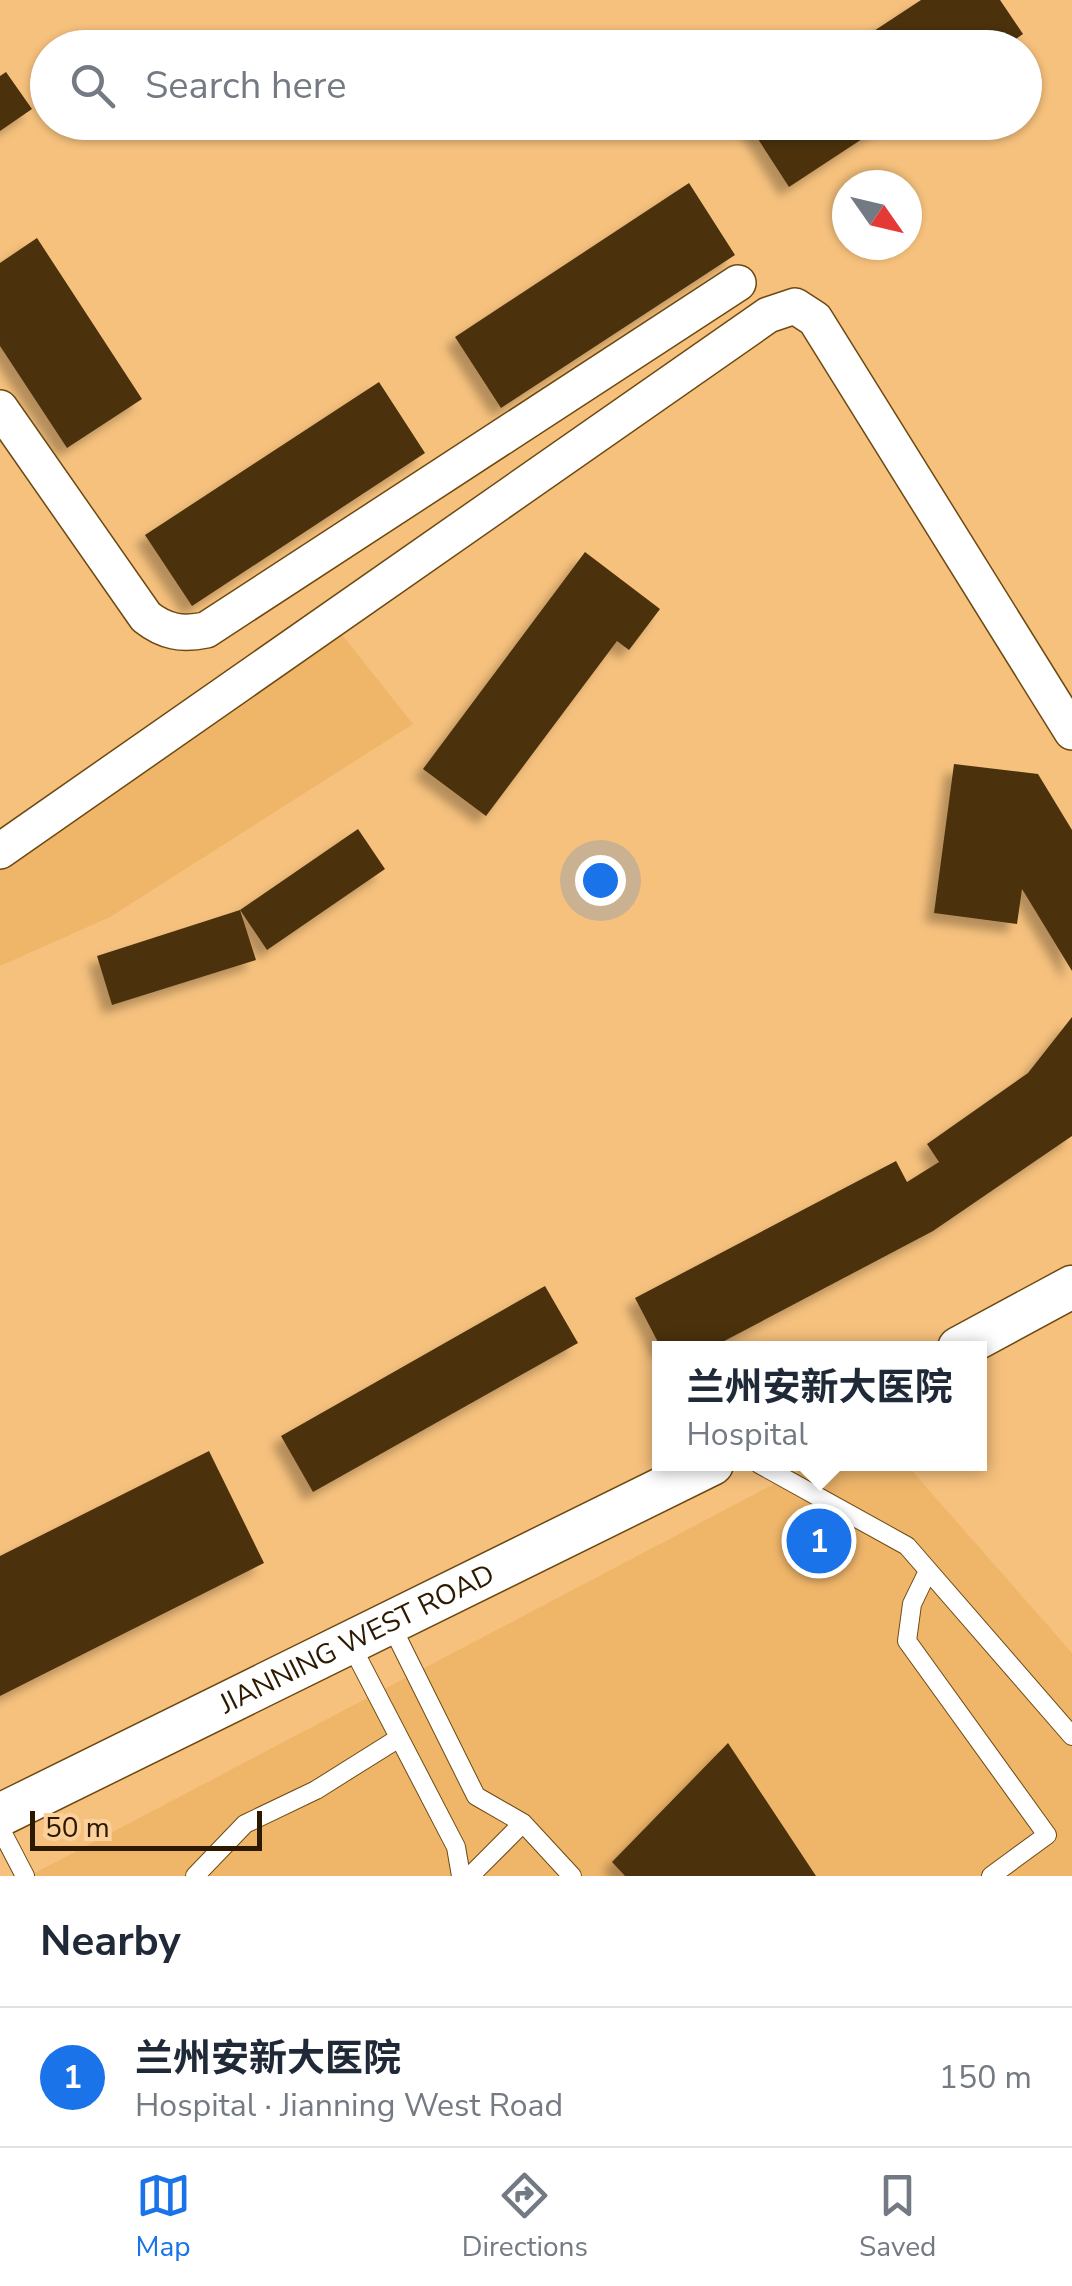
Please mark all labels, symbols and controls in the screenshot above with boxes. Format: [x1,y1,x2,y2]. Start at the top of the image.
search box [30,30,1042,140]
icon: search [65,58,120,113]
text: Search here [145,60,346,111]
north arrow [832,170,922,260]
your location [575,855,626,906]
popup [652,1341,987,1471]
text: 兰州安新大医院 [686,1362,953,1413]
text: Hospital [686,1413,808,1456]
pin: 1 [786,1504,852,1578]
street label: JIANNING WEST ROAD [212,1555,501,1723]
scale bar [30,1806,262,1850]
text: 50 m [45,1809,110,1847]
text: Nearby [40,1913,181,1970]
text: 兰州安新大医院 [135,2033,401,2084]
text: 1 [63,2056,82,2099]
text: 150 m [939,2056,1032,2099]
text: Hospital · Jianning West Road [135,2084,563,2127]
tab: Map [136,2168,191,2266]
tab: Directions [462,2168,588,2266]
tab: Saved [859,2168,936,2266]

